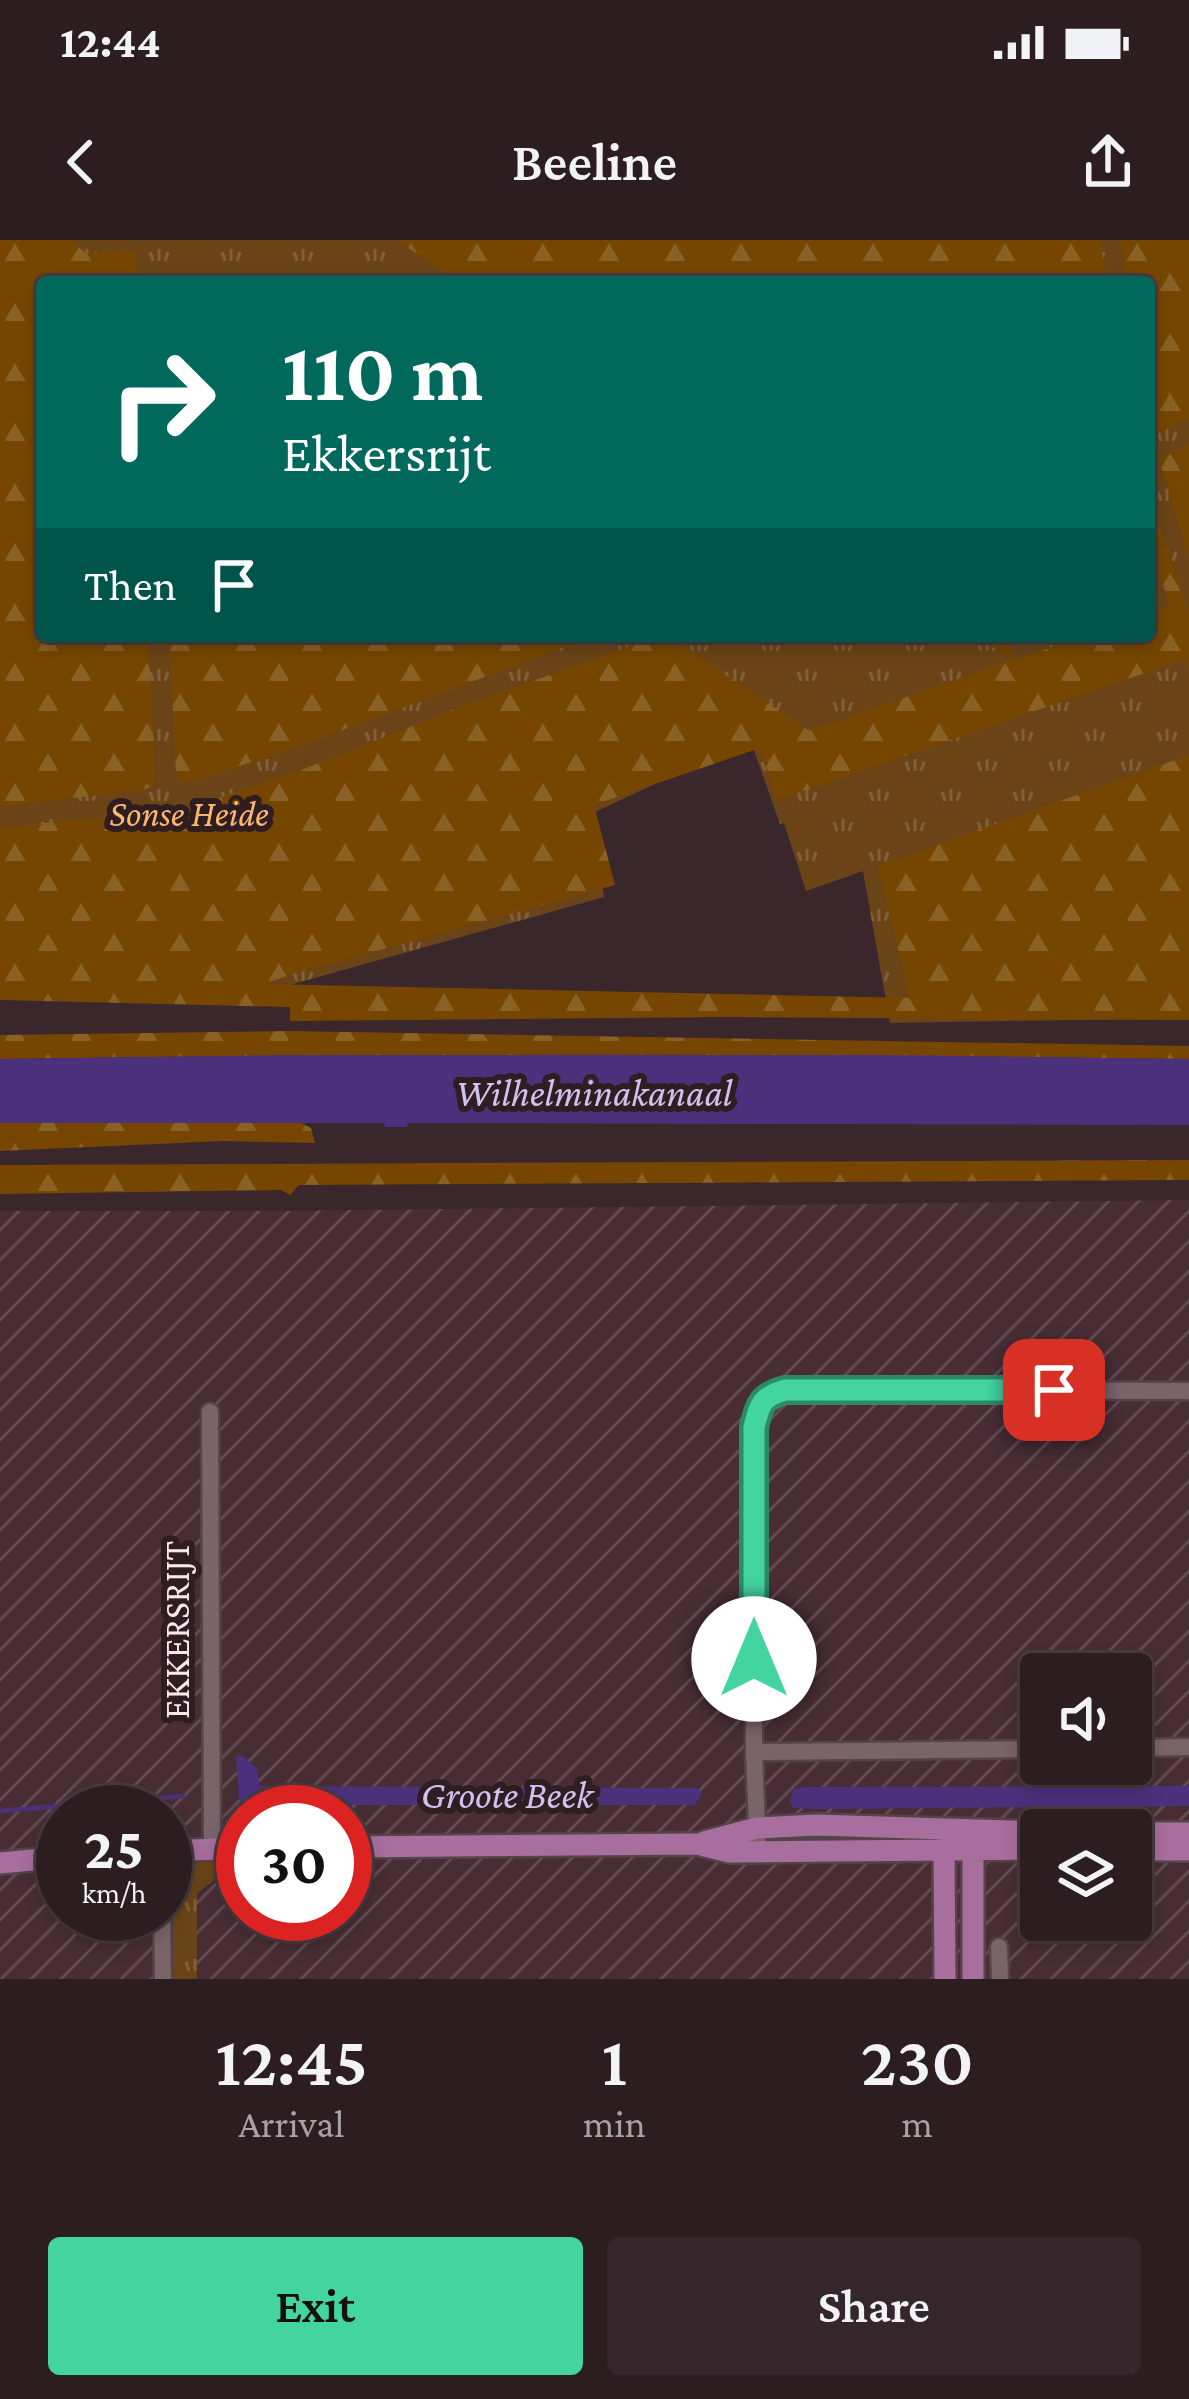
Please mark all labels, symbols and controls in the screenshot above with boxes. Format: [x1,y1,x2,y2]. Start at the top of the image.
text: 12:44 [60,17,161,67]
icon: back [48,129,114,195]
icon: share [1075,129,1141,195]
text: Beeline [512,132,677,192]
icon: right [84,324,240,480]
text: 110 m [282,325,483,418]
text: Ekkersrijt [282,423,491,483]
icon: arrive [201,552,267,618]
text: Then [84,560,177,610]
park label: Sonse Heide [109,794,269,834]
water label: Wilhelminakanaal [456,1071,734,1114]
pin [1003,1339,1105,1441]
icon: arrive [1021,1357,1087,1423]
street label: EKKERSRIJT [157,1541,197,1719]
position arrow [691,1596,817,1722]
map controls [1020,1653,1152,1941]
button: sound [1020,1653,1152,1785]
water label: Groote Beek [421,1773,595,1816]
speed limit sign: 30 [216,1785,372,1941]
button: layers [1020,1809,1152,1941]
text: 25 [84,1814,144,1881]
text: km/h [82,1876,146,1909]
text: 12:45 [215,2020,368,2100]
text: 1 [601,2020,627,2100]
text: 230 [861,2020,974,2100]
text: Arrival [238,2102,345,2145]
text: min [583,2102,646,2145]
text: m [902,2102,933,2145]
button: Exit [48,2237,583,2375]
button: Share [607,2237,1141,2375]

